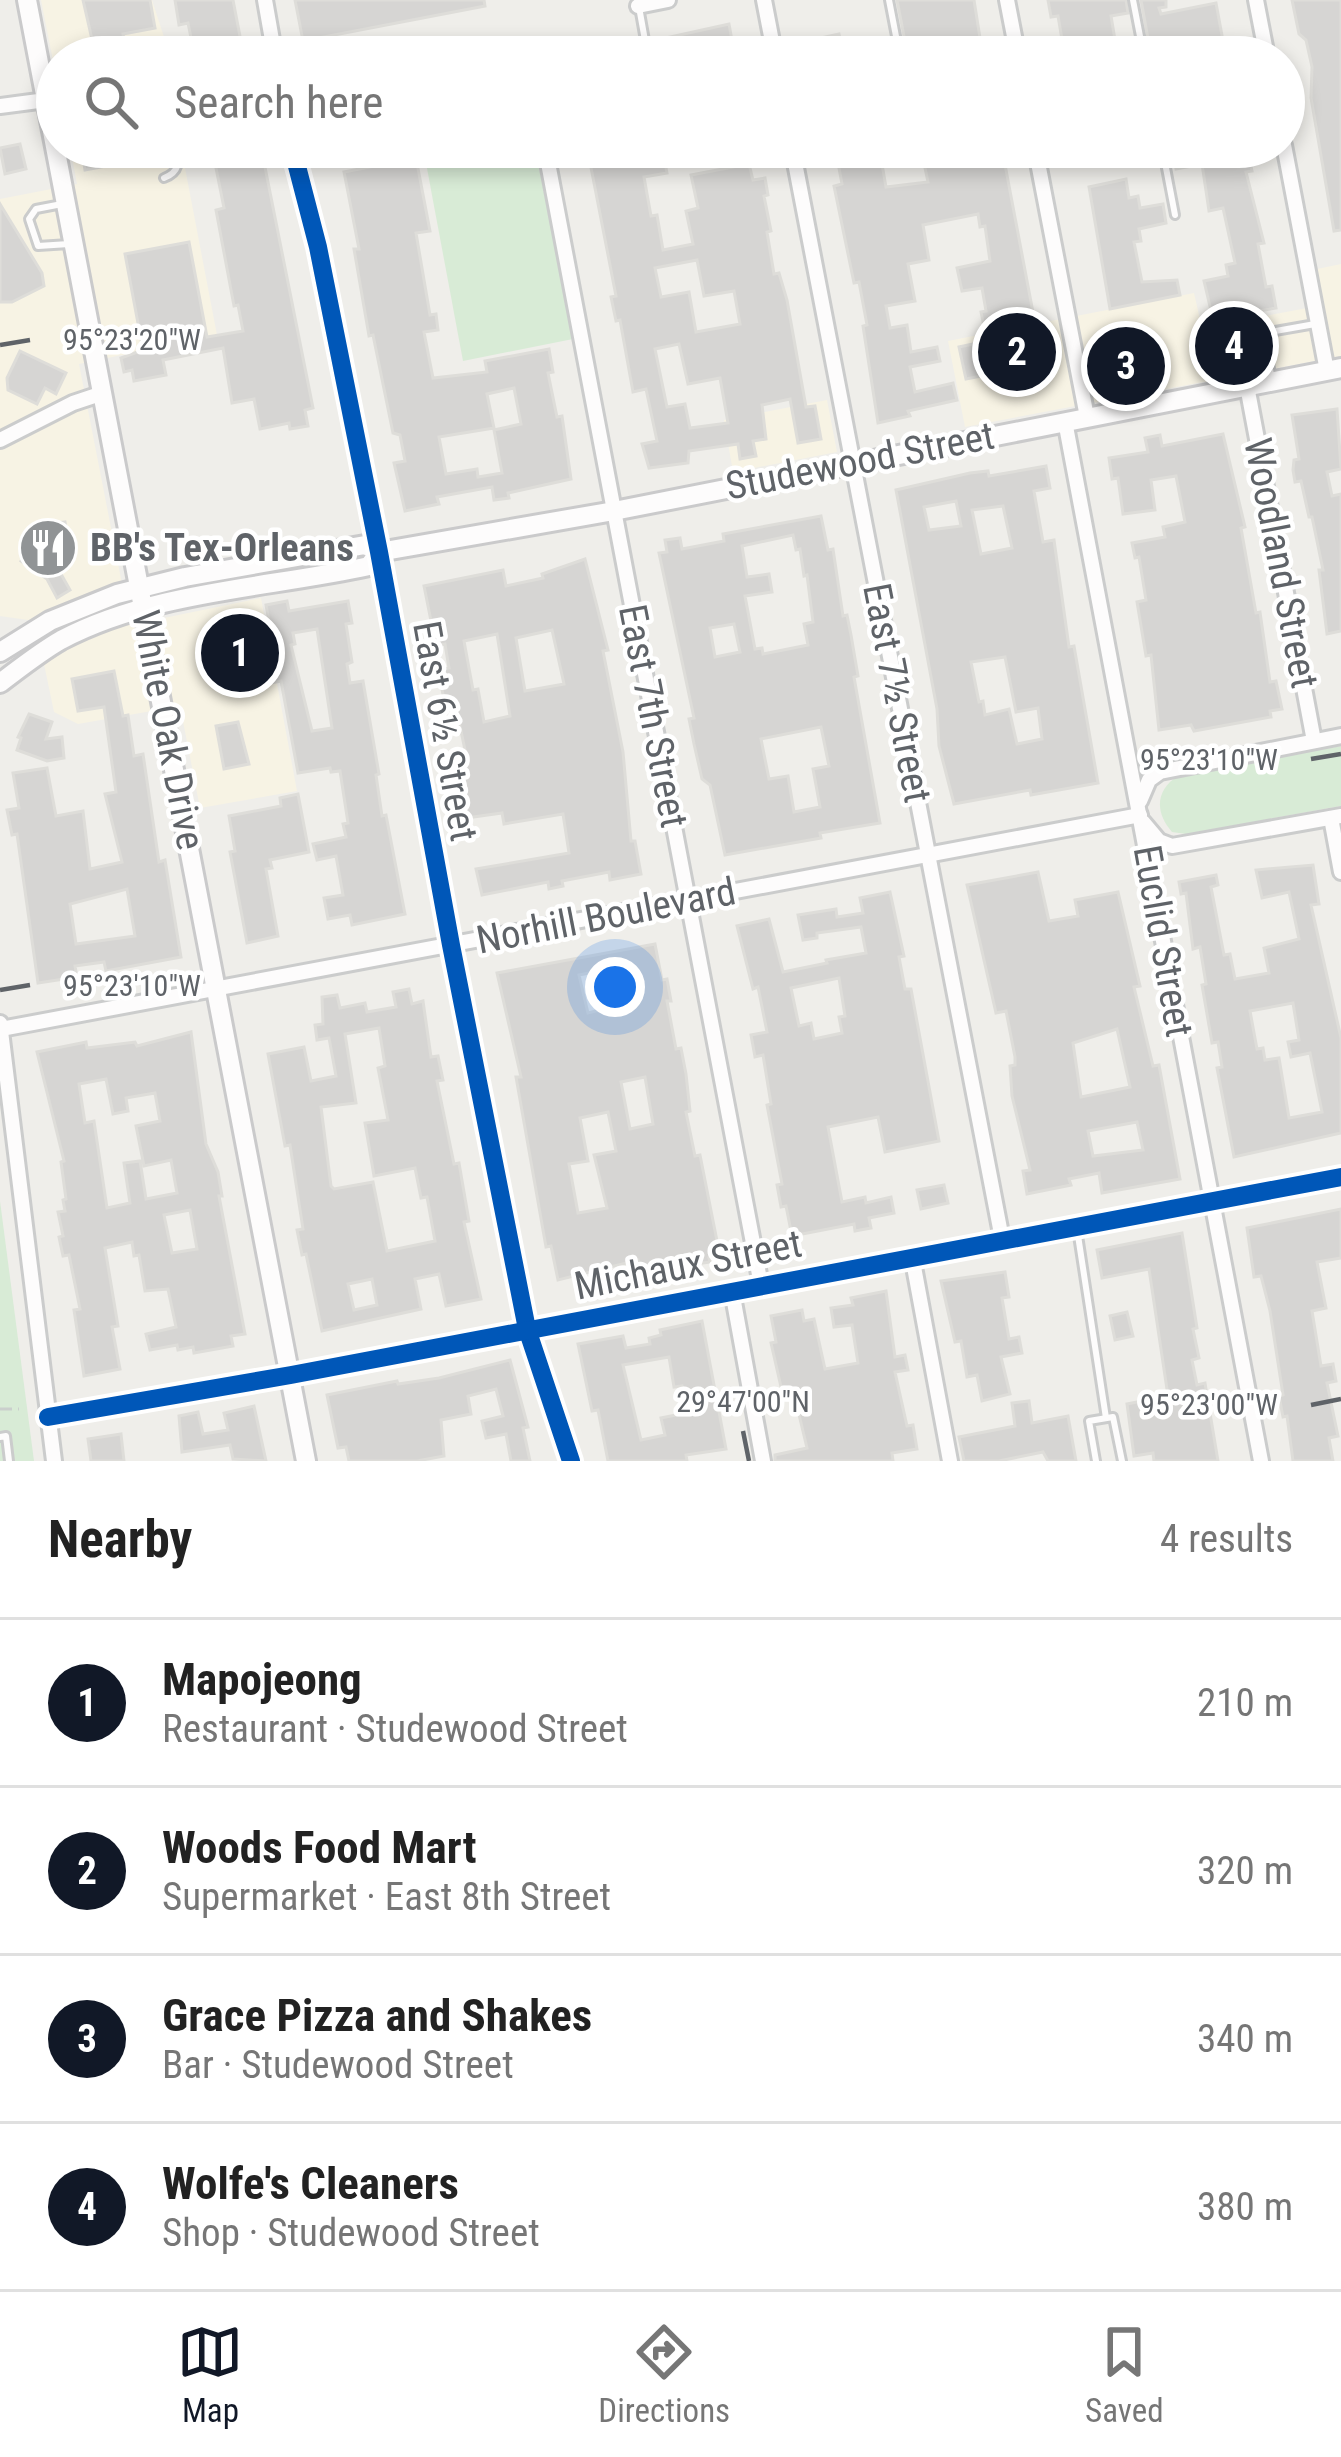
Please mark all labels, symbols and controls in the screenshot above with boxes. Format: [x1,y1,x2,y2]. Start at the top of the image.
search box [36,36,1305,168]
icon: search [78,69,144,135]
text: Search here [174,76,383,129]
pin: 4 [1195,301,1273,391]
pin: 2 [978,307,1056,397]
pin: 3 [1087,321,1165,411]
text: 95°23'20"W [63,322,201,357]
street label: Studewood Street [722,412,998,510]
street label: Woodland Street [1234,434,1328,692]
restaurant icon: BB's Tex-Orleans [17,517,79,579]
place label: BB's Tex-Orleans [90,525,354,571]
street label: East 7½ Street [853,579,941,807]
street label: East 7th Street [609,601,697,831]
street label: White Oak Drive [122,606,214,854]
pin: 1 [201,608,279,698]
street label: East 6½ Street [403,618,487,844]
text: 95°23'10"W [1140,742,1278,777]
street label: Euclid Street [1124,842,1202,1040]
street label: Norhill Boulevard [473,868,739,964]
your location [585,957,645,1017]
text: 95°23'10"W [63,968,201,1003]
street label: Michaux Street [571,1220,805,1310]
text: 29°47'00"N [676,1384,810,1419]
text: 95°23'00"W [1140,1387,1278,1422]
text: Nearby [48,1510,192,1569]
text: 4 results [1160,1516,1293,1562]
text: Mapojeong [162,1653,362,1706]
text: 1 [77,1680,97,1726]
text: 210 m [1197,1680,1293,1726]
text: Restaurant · Studewood Street [162,1706,628,1752]
text: Woods Food Mart [162,1821,476,1874]
text: 2 [77,1848,97,1894]
text: 320 m [1197,1848,1293,1894]
text: Supermarket · East 8th Street [162,1874,611,1920]
text: Grace Pizza and Shakes [162,1989,592,2042]
text: 3 [77,2016,97,2062]
text: 340 m [1197,2016,1293,2062]
text: Bar · Studewood Street [162,2042,514,2088]
text: Wolfe's Cleaners [162,2157,459,2210]
text: 4 [77,2184,97,2230]
text: 380 m [1197,2184,1293,2230]
text: Shop · Studewood Street [162,2210,540,2256]
tab: Map [177,2319,243,2430]
tab: Directions [598,2319,730,2430]
tab: Saved [1085,2319,1164,2430]

